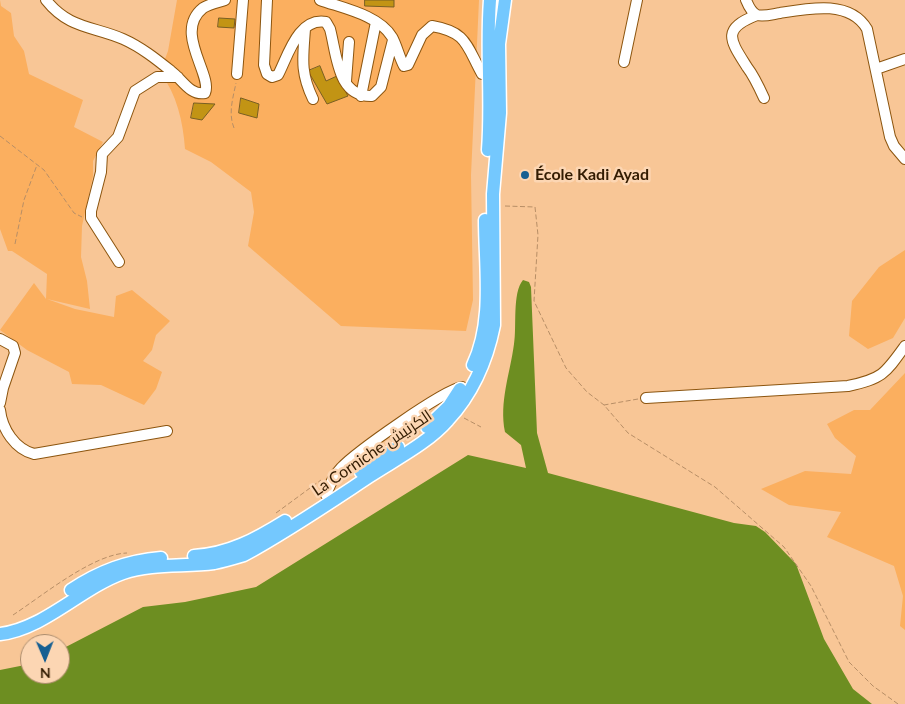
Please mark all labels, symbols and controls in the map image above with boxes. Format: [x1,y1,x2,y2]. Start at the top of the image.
place label: École Kadi Ayad [535,165,649,185]
marker: École Kadi Ayad [519,169,531,181]
street label: La Corniche الكرنيش [308,406,436,500]
north arrow [20,634,70,684]
text: N [40,665,51,682]

